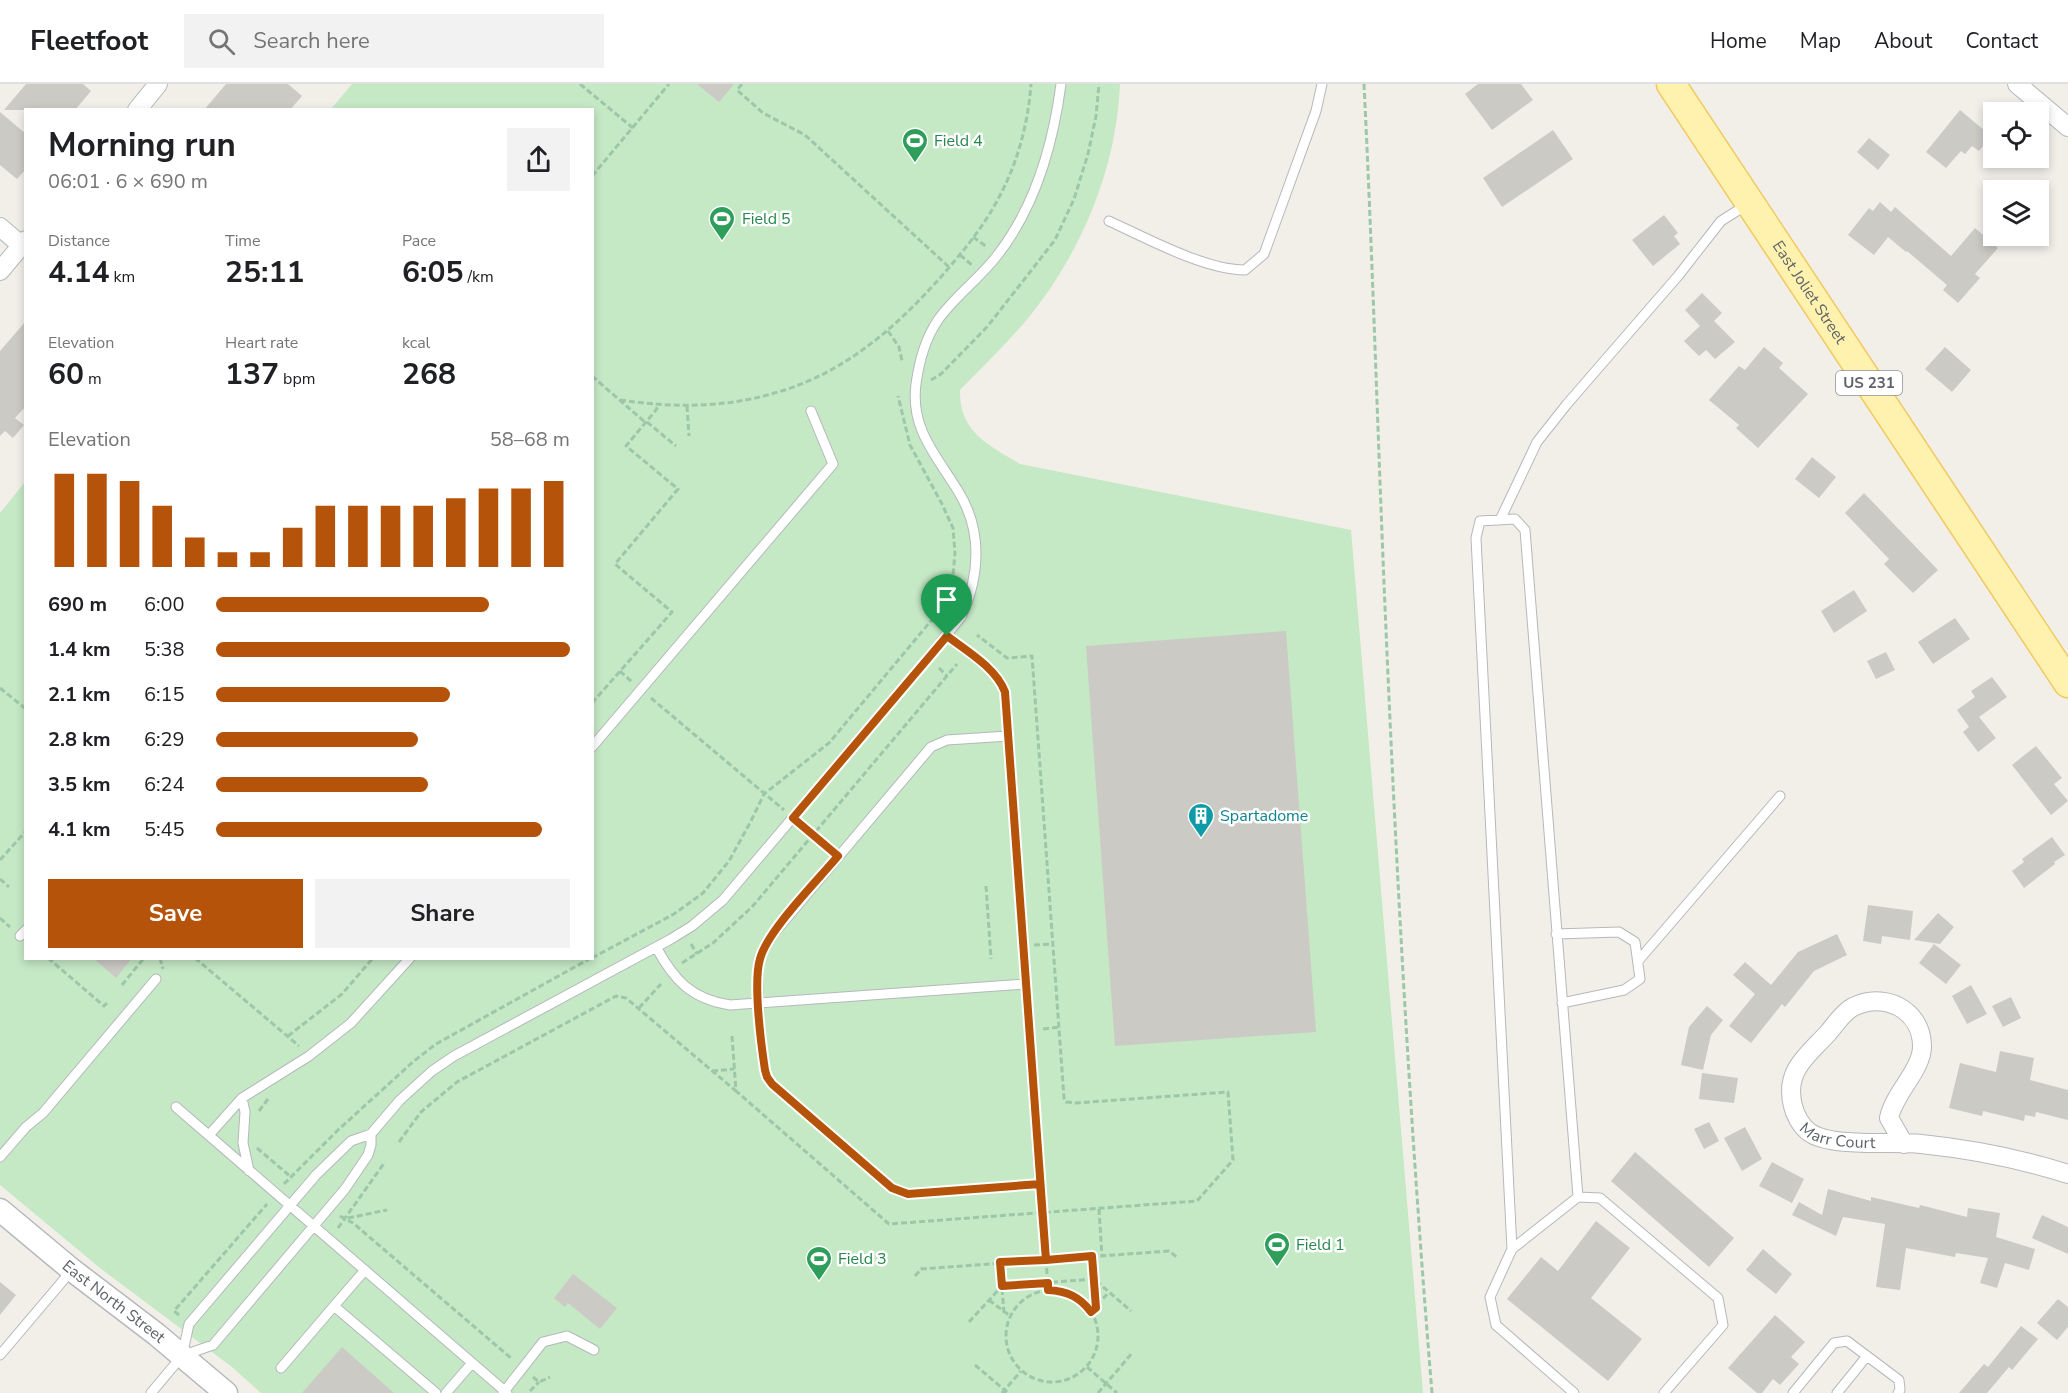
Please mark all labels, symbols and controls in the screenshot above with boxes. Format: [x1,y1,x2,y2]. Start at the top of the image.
search box [184,14,604,68]
text: Fleetfoot [30,22,148,60]
icon: search [205,25,238,58]
text: Search here [253,26,370,56]
text: Home [1710,27,1767,55]
text: Map [1800,27,1841,55]
text: About [1874,27,1932,55]
text: Contact [1965,27,2038,55]
map controls [1983,102,2049,246]
button: locate [1983,102,2049,168]
text: Morning run [48,123,236,168]
sports icon: Field 4 [900,126,930,164]
button: share [507,128,570,191]
place label: Field 4 [934,130,983,152]
text: 06:01 · 6 × 690 m [48,168,208,195]
button: layers [1983,180,2049,246]
sports icon: Field 5 [707,204,737,242]
place label: Field 5 [742,208,791,230]
text: Distance [48,230,110,252]
text: Time [225,230,261,252]
text: Pace [402,230,436,252]
street label: East Joliet Street [1767,236,1852,349]
text: 4.14 [48,252,109,293]
text: 25:11 [225,252,304,293]
text: 6:05 [402,252,463,293]
text: km [109,266,135,288]
text: /km [463,266,494,288]
text: Elevation [48,332,114,354]
text: Heart rate [225,332,298,354]
text: kcal [402,332,430,354]
text: 60 [48,354,84,395]
text: 137 [225,354,279,395]
text: 268 [402,354,456,395]
text: m [84,368,102,390]
text: bpm [279,368,315,390]
road number: US 231 [1836,371,1902,395]
text: Elevation [48,426,131,453]
text: 58–68 m [490,426,570,453]
pin [921,574,972,636]
icon: arrive [930,583,963,616]
text: 690 m [48,591,107,618]
text: 6:00 [144,591,185,618]
text: 1.4 km [48,636,111,663]
text: 5:38 [144,636,185,663]
text: 2.1 km [48,681,111,708]
text: 6:15 [144,681,185,708]
text: 2.8 km [48,726,111,753]
text: 6:29 [144,726,185,753]
text: 3.5 km [48,771,111,798]
text: 6:24 [144,771,185,798]
building icon: Spartadome [1186,801,1216,839]
place label: Spartadome [1220,805,1308,827]
text: 4.1 km [48,816,111,843]
text: 5:45 [144,816,185,843]
button: Save [48,879,303,948]
button: Share [315,879,570,948]
street label: Marr Court [1795,1118,1876,1154]
sports icon: Field 1 [1262,1230,1292,1268]
place label: Field 1 [1296,1234,1345,1256]
sports icon: Field 3 [804,1244,834,1282]
place label: Field 3 [838,1248,887,1270]
street label: East North Street [57,1255,170,1348]

